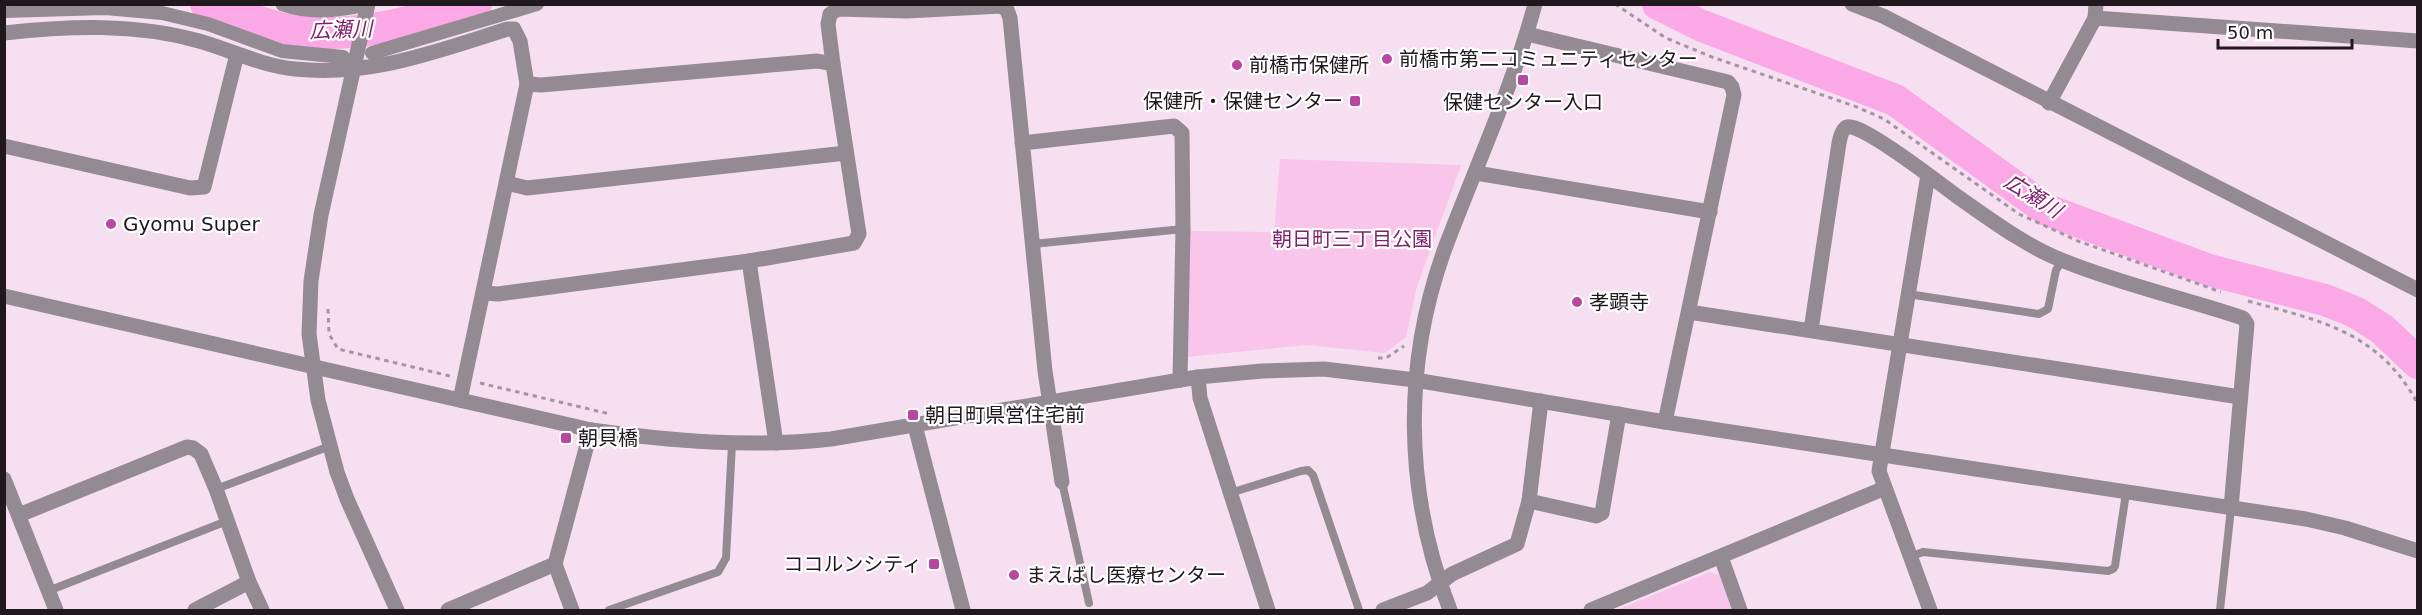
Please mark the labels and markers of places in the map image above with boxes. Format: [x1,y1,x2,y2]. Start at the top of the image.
place label: 前橋市第二コミュニティセンター [1399,47,1698,71]
marker: 前橋市第二コミュニティセンター [1380,52,1394,66]
place label: 前橋市保健所 [1249,53,1369,77]
marker: 前橋市保健所 [1230,58,1244,72]
marker: 保健センター入口 [1516,73,1530,87]
place label: 保健所・保健センター [1143,89,1343,113]
place label: 保健センター入口 [1443,90,1603,114]
marker: 保健所・保健センター [1348,94,1362,108]
place label: Gyomu Super [123,212,260,236]
marker: Gyomu Super [104,217,118,231]
place label: 孝顕寺 [1589,290,1649,314]
marker: 孝顕寺 [1570,295,1584,309]
place label: 朝日町県営住宅前 [925,403,1085,427]
marker: 朝日町県営住宅前 [906,408,920,422]
place label: 朝貝橋 [578,426,638,450]
marker: 朝貝橋 [559,431,573,445]
place label: ココルンシティ [784,552,922,576]
marker: ココルンシティ [927,557,941,571]
place label: まえばし医療センター [1026,563,1226,587]
marker: まえばし医療センター [1007,568,1021,582]

